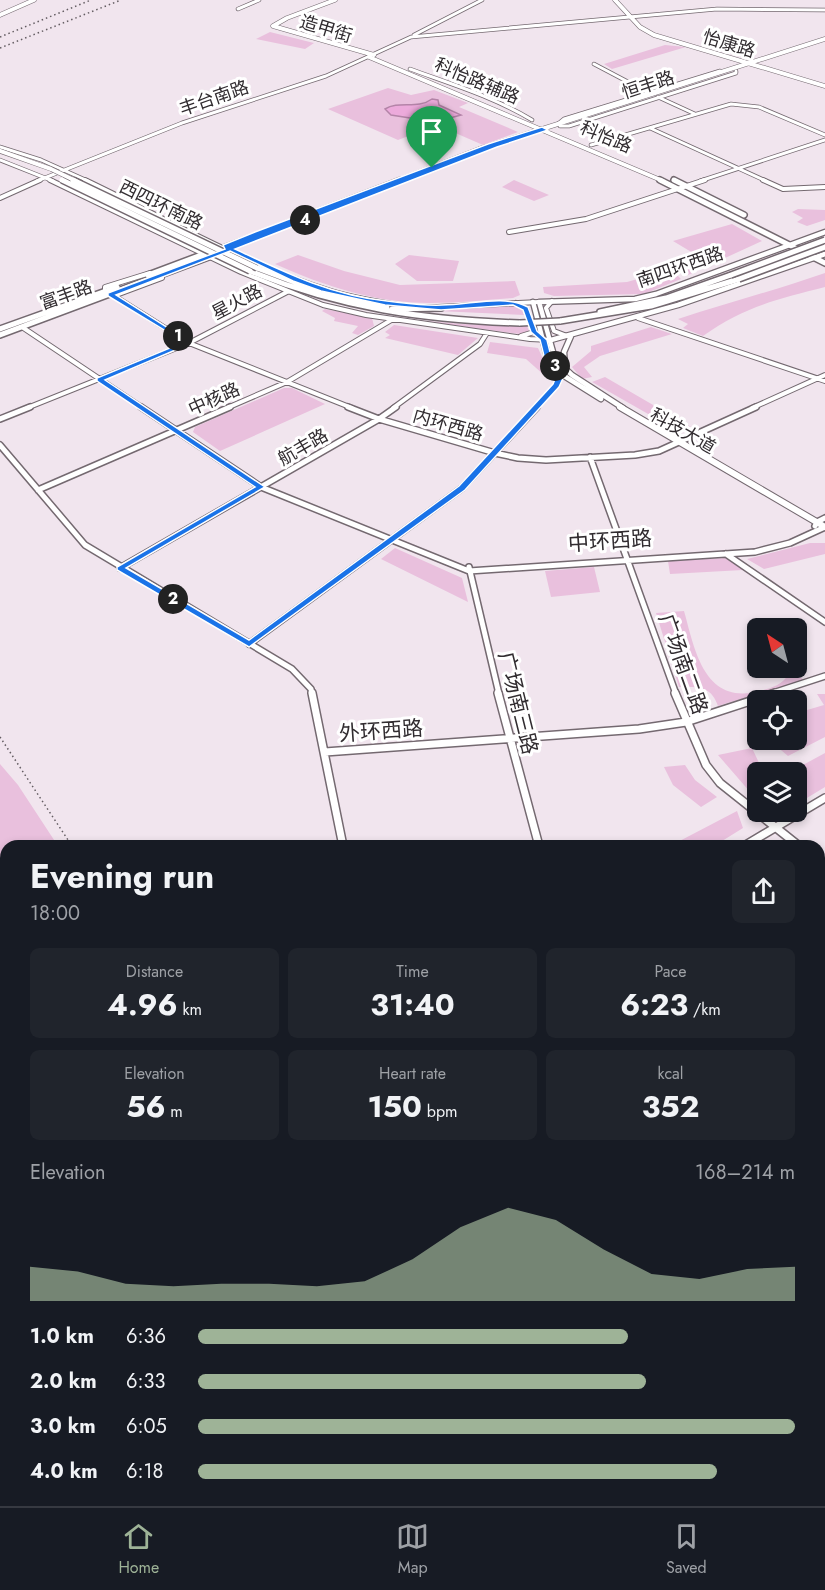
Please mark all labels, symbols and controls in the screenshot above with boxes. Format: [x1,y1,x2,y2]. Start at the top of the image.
street label: 造甲街 [296,9,356,49]
street label: 怡康路 [699,24,759,64]
street label: 科怡路辅路 [430,51,524,111]
street label: 恒丰路 [618,64,678,106]
street label: 丰台南路 [176,74,252,122]
pin [406,106,457,168]
street label: 科怡路 [576,114,636,160]
icon: arrive [415,115,448,148]
street label: 西四环南路 [115,174,207,236]
pin: 4 [290,205,320,235]
text: 4 [299,208,311,231]
street label: 南四环西路 [633,240,727,294]
street label: 富丰路 [36,274,96,316]
street label: 星火路 [207,278,267,326]
pin: 1 [163,321,193,351]
text: 1 [174,324,182,347]
pin: 3 [540,351,570,381]
text: 3 [550,354,560,377]
street label: 中核路 [184,376,244,422]
street label: 科技大道 [645,402,721,460]
street label: 内环西路 [410,403,486,447]
street label: 航丰路 [273,422,333,472]
street label: 中环西路 [567,523,653,559]
pin: 2 [158,584,188,614]
text: 2 [168,587,178,610]
street label: 广场南二路 [651,610,715,718]
north arrow [747,618,807,678]
map controls [747,618,807,822]
street label: 广场南三路 [491,648,545,758]
button: locate [747,690,807,750]
street label: 外环西路 [338,713,424,749]
button: layers [747,762,807,822]
text: Evening run [30,853,214,900]
button: share [732,860,795,923]
text: 18:00 [30,899,80,928]
text: Distance [126,960,183,983]
text: Time [396,960,429,983]
text: Pace [655,960,686,983]
text: 4.96 [107,983,178,1026]
text: 31:40 [370,983,455,1026]
text: 6:23 [620,983,688,1026]
text: km [178,998,202,1021]
text: /km [688,998,721,1021]
text: Elevation [124,1062,185,1085]
text: Heart rate [379,1062,446,1085]
text: kcal [658,1062,683,1085]
text: 56 [126,1085,166,1128]
text: 150 [367,1085,422,1128]
text: 352 [642,1085,699,1128]
text: m [166,1100,183,1123]
text: bpm [422,1100,458,1123]
text: Elevation [30,1158,105,1187]
text: 168–214 m [695,1158,795,1187]
text: 1.0 km [30,1322,94,1351]
text: 6:36 [126,1322,166,1351]
text: 2.0 km [30,1367,97,1396]
text: 6:33 [126,1367,165,1396]
text: 3.0 km [30,1412,96,1441]
text: 6:05 [126,1412,167,1441]
text: 4.0 km [30,1457,98,1486]
text: 6:18 [126,1457,163,1486]
tab: Home [118,1520,159,1579]
tab: Map [396,1520,429,1579]
tab: Saved [666,1520,707,1579]

